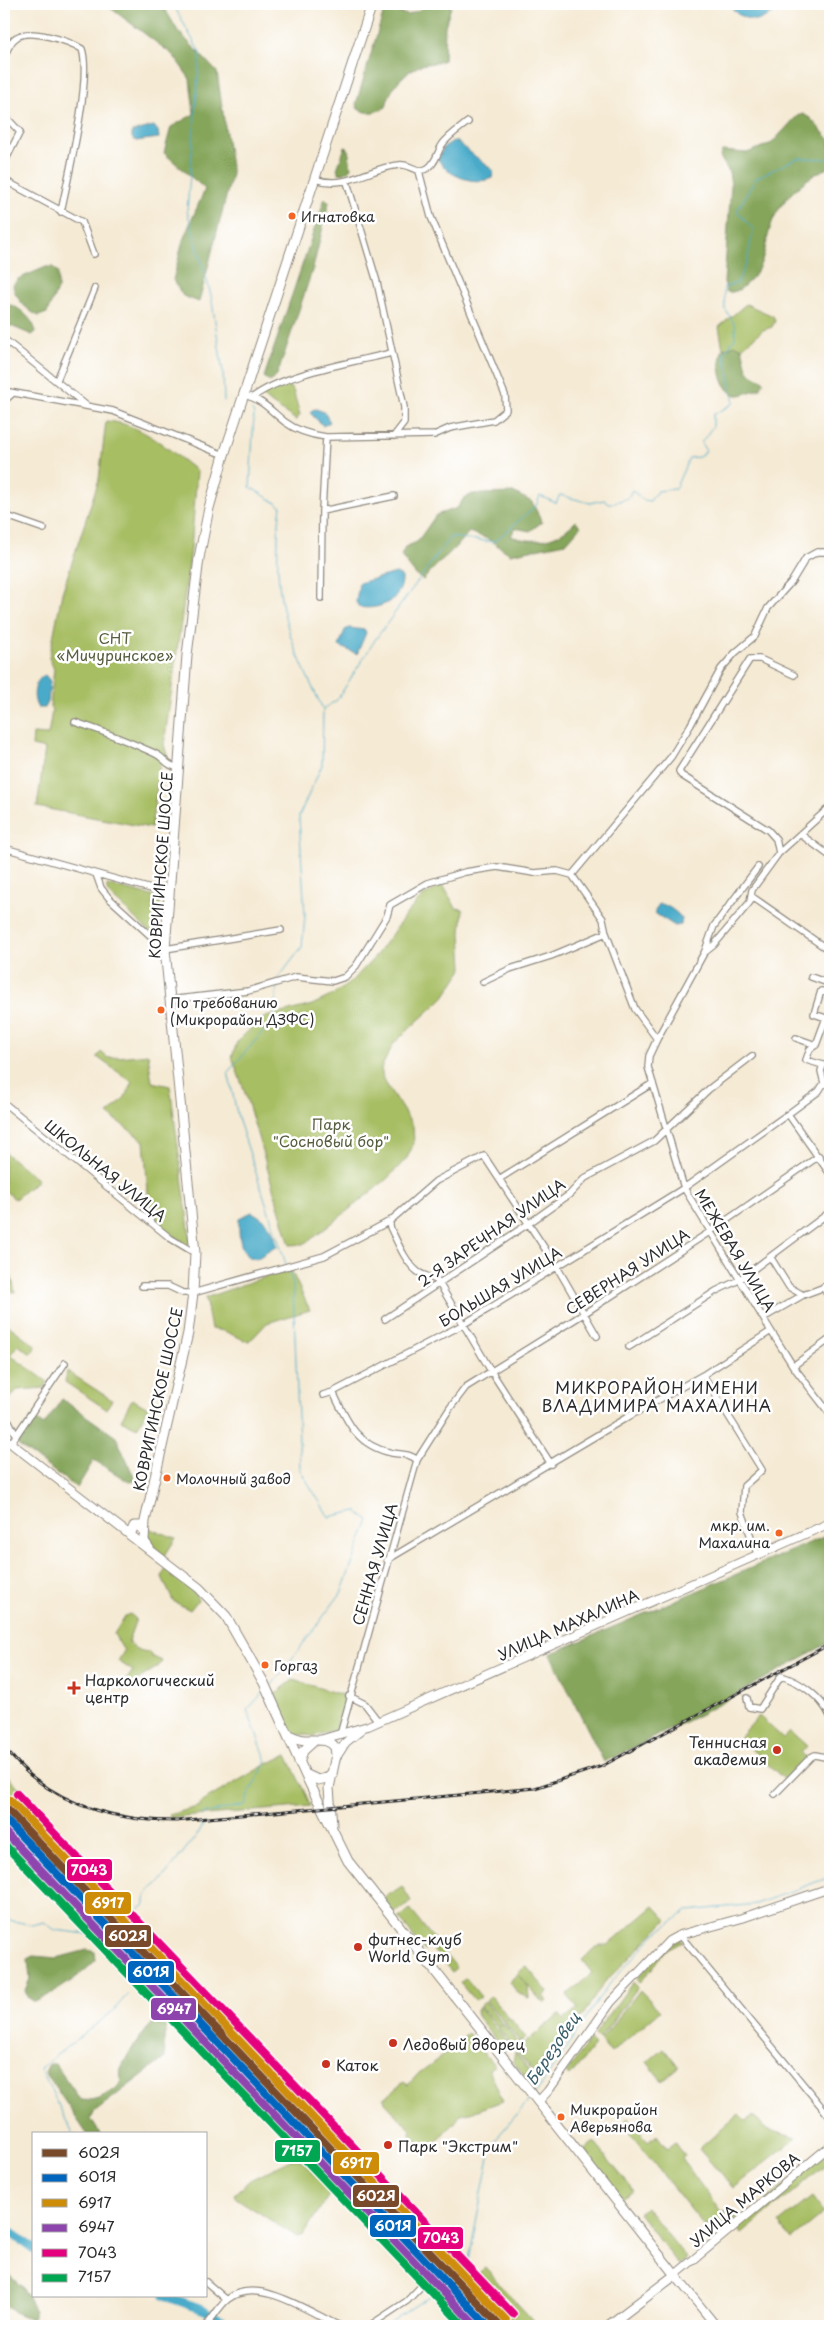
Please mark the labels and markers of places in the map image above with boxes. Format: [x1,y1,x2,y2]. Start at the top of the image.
place label: Игнатовка [301,206,375,227]
marker: Игнатовка [287,211,297,221]
place label: По требованию (Микрорайон ДЗФС) [170,992,314,1030]
marker: По требованию (Микрорайон ДЗФС) [156,1005,166,1015]
place label: Молочный завод [176,1468,291,1489]
marker: Молочный завод [162,1473,172,1483]
place label: мкр. им. Махалина [698,1515,770,1553]
marker: мкр. им. Махалина [774,1528,784,1538]
place label: Горгаз [274,1655,318,1676]
marker: Горгаз [260,1660,270,1670]
place label: Наркологический центр [85,1668,215,1708]
marker: Наркологический центр [67,1681,81,1695]
place label: Теннисная академия [689,1730,767,1770]
marker: Теннисная академия [771,1744,783,1756]
place label: фитнес-клуб World Gym [368,1927,462,1967]
marker: фитнес-клуб World Gym [352,1941,364,1953]
place label: Ледовый дворец [403,2032,525,2055]
marker: Ледовый дворец [387,2037,399,2049]
place label: Каток [336,2053,378,2076]
marker: Каток [320,2058,332,2070]
place label: Микрорайон Аверьянова [570,2099,658,2137]
marker: Микрорайон Аверьянова [556,2112,566,2122]
place label: Парк "Экстрим" [398,2134,518,2157]
marker: Парк "Экстрим" [382,2139,394,2151]

